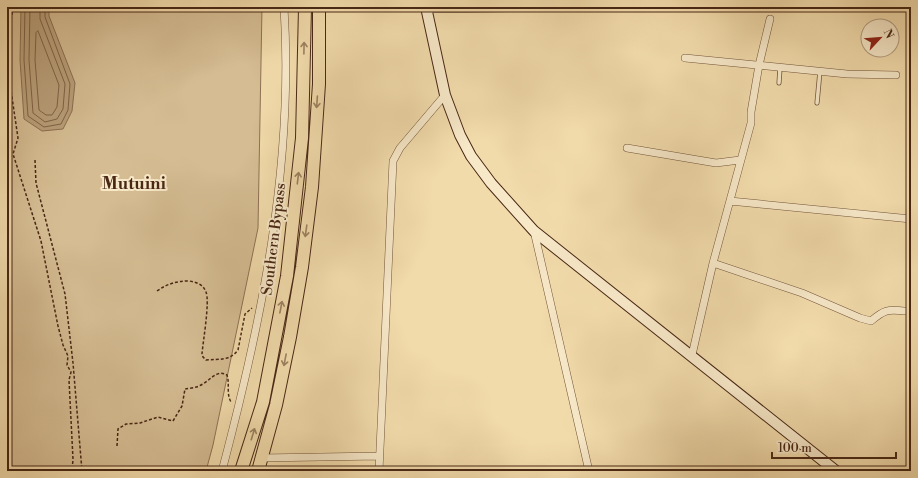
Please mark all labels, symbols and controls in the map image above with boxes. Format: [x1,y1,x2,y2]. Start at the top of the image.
north arrow [860,18,900,58]
text: N [880,27,896,41]
one-way arrow [300,42,308,55]
one-way arrow [314,95,321,108]
one-way arrow [294,172,302,185]
district label: Mutuini [102,173,167,195]
street label: Southern Bypass [258,182,290,296]
one-way arrow [302,224,310,237]
one-way arrow [277,301,285,314]
one-way arrow [281,353,289,366]
one-way arrow [250,427,257,440]
scale bar [772,434,896,460]
text: 100 m [778,441,812,456]

